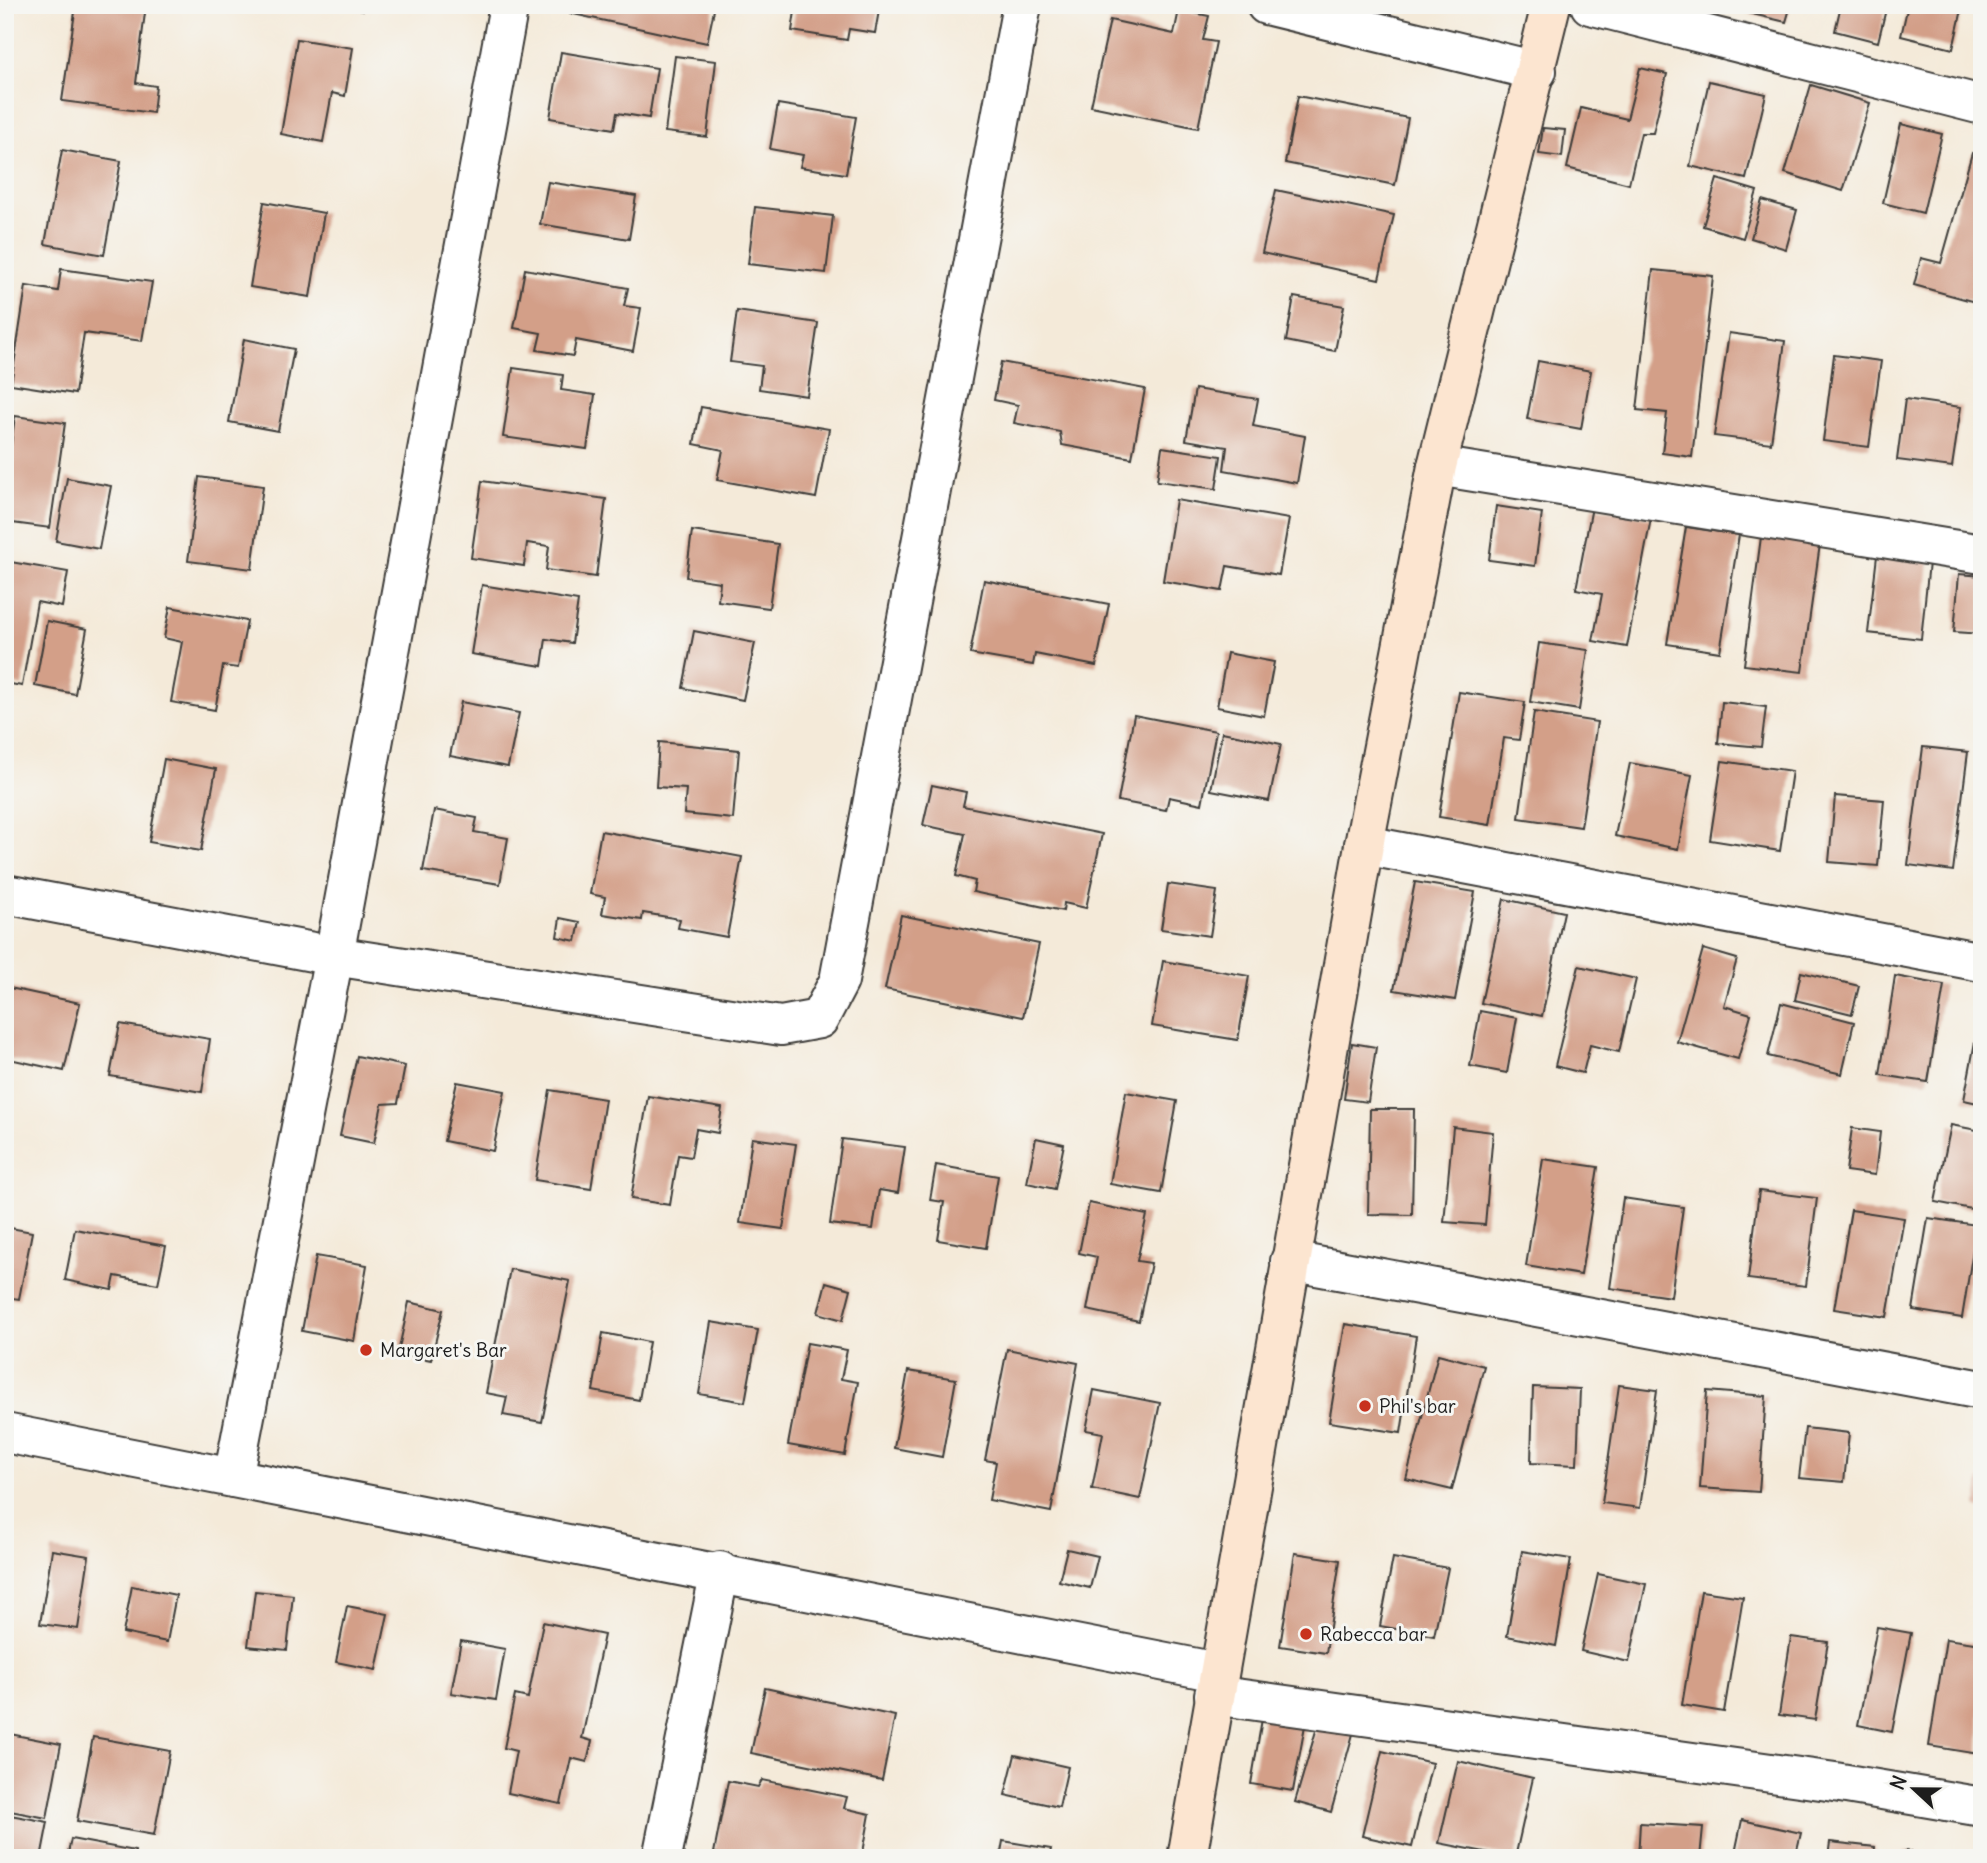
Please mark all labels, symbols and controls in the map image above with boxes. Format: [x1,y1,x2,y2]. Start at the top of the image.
place label: Margaret's Bar [380,1338,507,1362]
marker: Margaret's Bar [358,1342,374,1358]
place label: Phil's bar [1379,1394,1456,1418]
marker: Phil's bar [1357,1398,1373,1414]
place label: Rabecca bar [1320,1622,1427,1646]
marker: Rabecca bar [1298,1626,1314,1642]
north arrow [1878,1755,1948,1825]
text: N [1885,1772,1912,1793]

